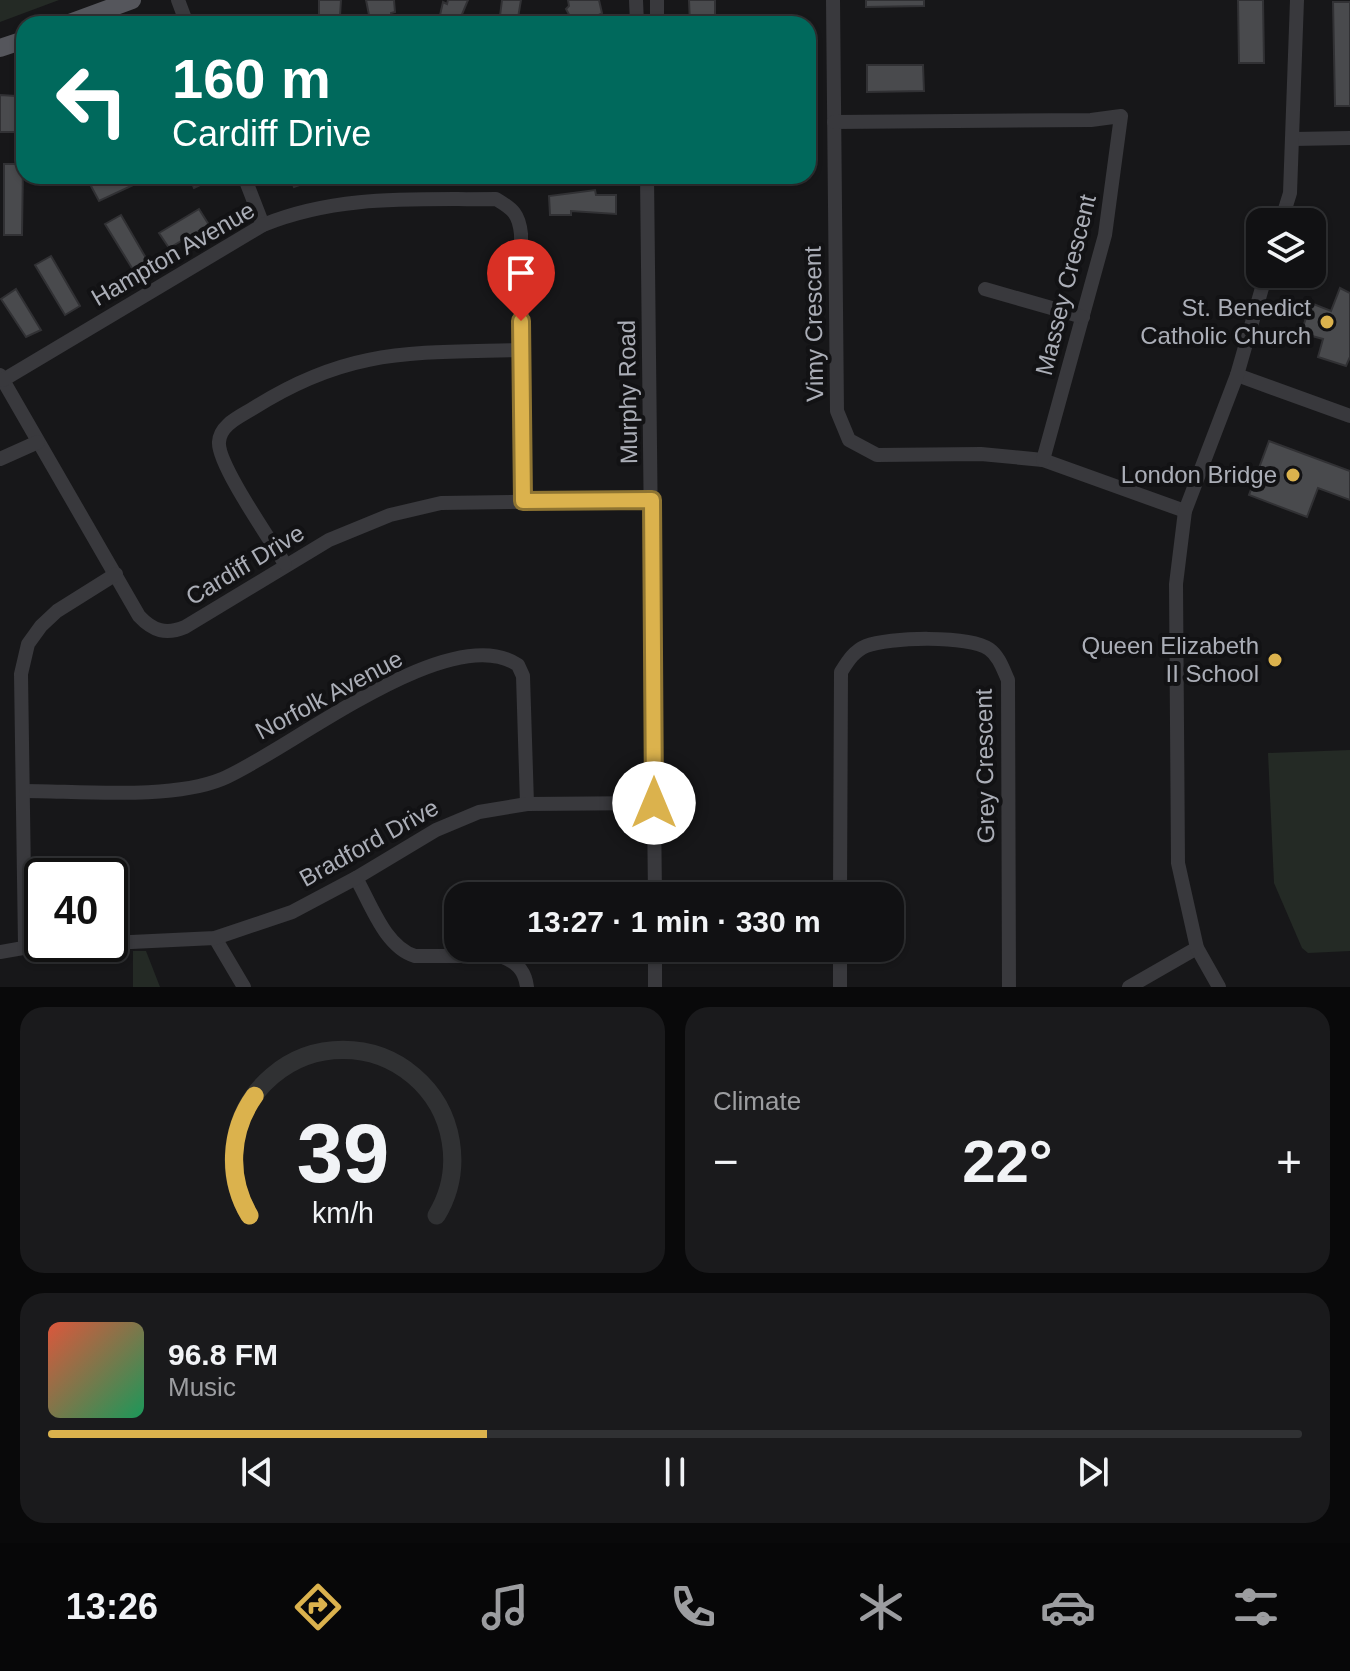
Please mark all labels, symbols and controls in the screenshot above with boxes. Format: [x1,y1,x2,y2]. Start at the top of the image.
text: 160 m [172,47,331,110]
icon: left [40,48,144,152]
text: Cardiff Drive [172,113,371,154]
street label: Massey Crescent [1030,191,1101,378]
street label: Hampton Avenue [86,196,259,311]
map controls [1246,208,1326,288]
button: layers [1246,208,1326,288]
pin [487,239,555,321]
street label: Vimy Crescent [799,246,828,402]
icon: arrive [499,251,543,295]
place label: St. Benedict Catholic Church [1140,294,1311,349]
marker: St. Benedict Catholic Church [1318,313,1336,331]
street label: Murphy Road [613,320,642,464]
place label: London Bridge [1121,461,1277,488]
marker: London Bridge [1284,466,1302,484]
street label: Cardiff Drive [181,519,309,610]
place label: Queen Elizabeth II School [1082,632,1259,687]
street label: Norfolk Avenue [251,645,407,745]
marker: Queen Elizabeth II School [1266,651,1284,669]
street label: Grey Crescent [970,688,999,844]
position arrow [612,761,696,845]
street label: Bradford Drive [295,793,443,892]
speed limit sign: 40 [24,858,128,962]
text: 13:27 · 1 min · 330 m [527,905,821,938]
text: Climate [713,1086,801,1116]
text: 39 [296,1107,389,1200]
text: 22° [962,1128,1053,1195]
text: − [713,1137,739,1186]
text: + [1276,1137,1302,1186]
text: km/h [312,1197,373,1229]
text: 96.8 FM [168,1338,278,1371]
text: Music [168,1372,236,1402]
icon: previous [235,1450,279,1494]
icon: pause [653,1450,697,1494]
icon: next [1071,1450,1115,1494]
icon: directions [290,1579,346,1635]
icon: music [477,1579,533,1635]
icon: phone [665,1579,721,1635]
icon: climate [853,1579,909,1635]
icon: car [1040,1579,1096,1635]
icon: filters [1228,1579,1284,1635]
text: 13:26 [66,1586,158,1627]

